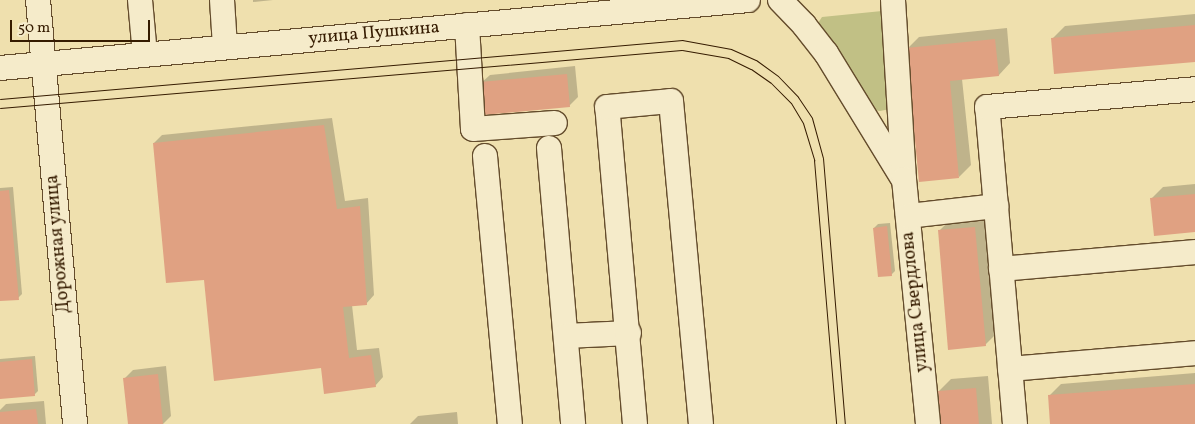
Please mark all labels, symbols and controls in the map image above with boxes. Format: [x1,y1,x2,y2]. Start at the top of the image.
scale bar [12,10,152,42]
text: 50 m [18,18,50,39]
street label: улица Пушкина [307,18,441,50]
street label: Дорожная улица [42,174,76,314]
street label: улица Свердлова [898,231,934,373]

